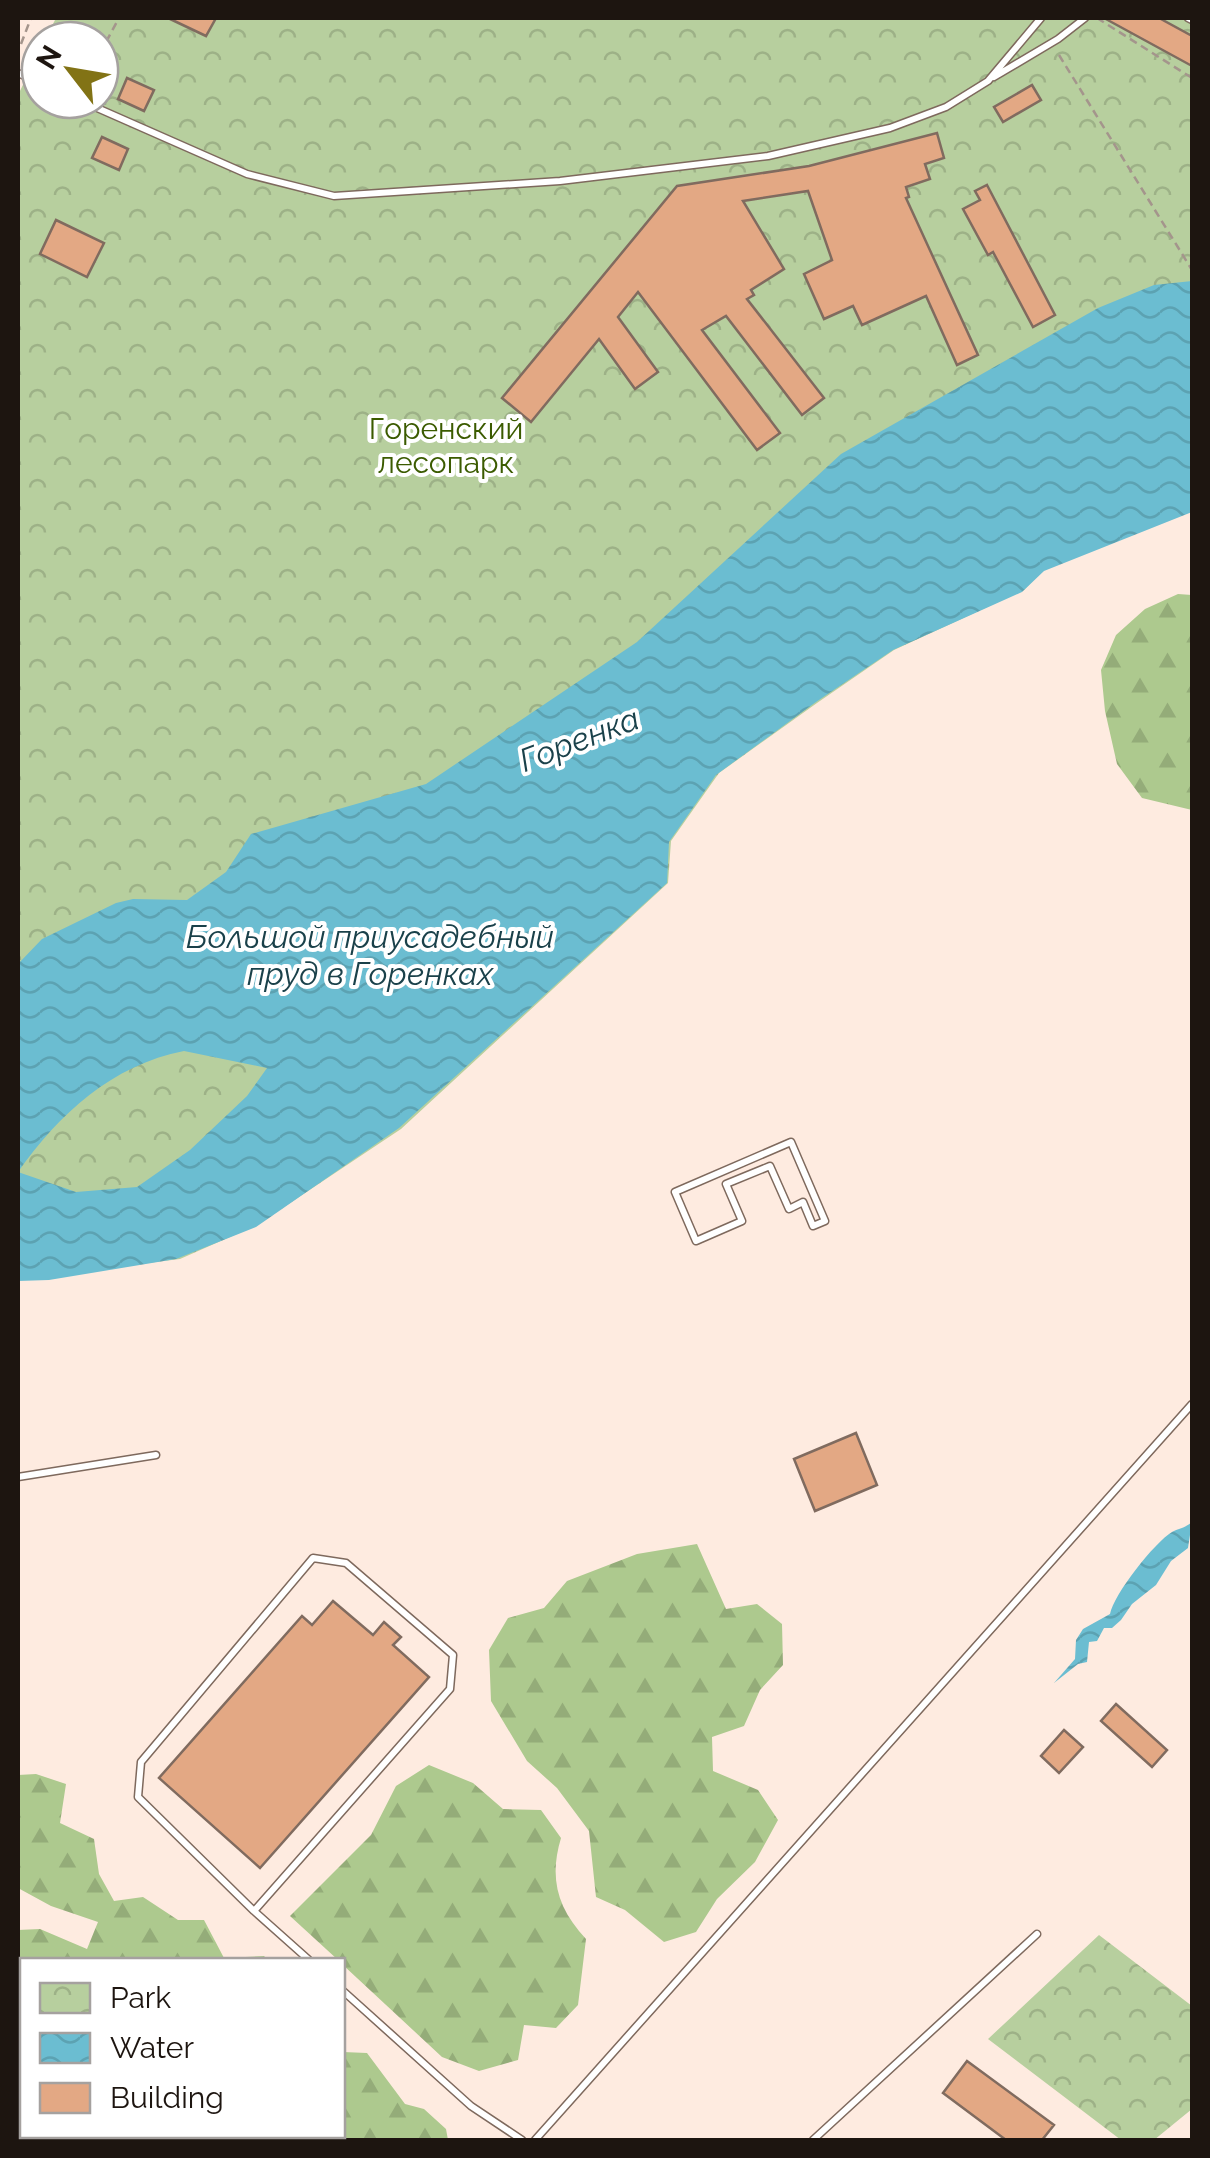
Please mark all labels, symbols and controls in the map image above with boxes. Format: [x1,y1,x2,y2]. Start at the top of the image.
north arrow [20,20,120,120]
text: N [29,40,69,75]
park label: Горенский лесопарк [369,411,523,480]
water label: Горенка [514,699,644,779]
water label: Большой приусадебный пруд в Горенках [186,918,554,992]
legend [20,1958,345,2138]
text: Park [110,1980,171,2015]
text: Water [110,2030,194,2065]
text: Building [110,2080,224,2115]

